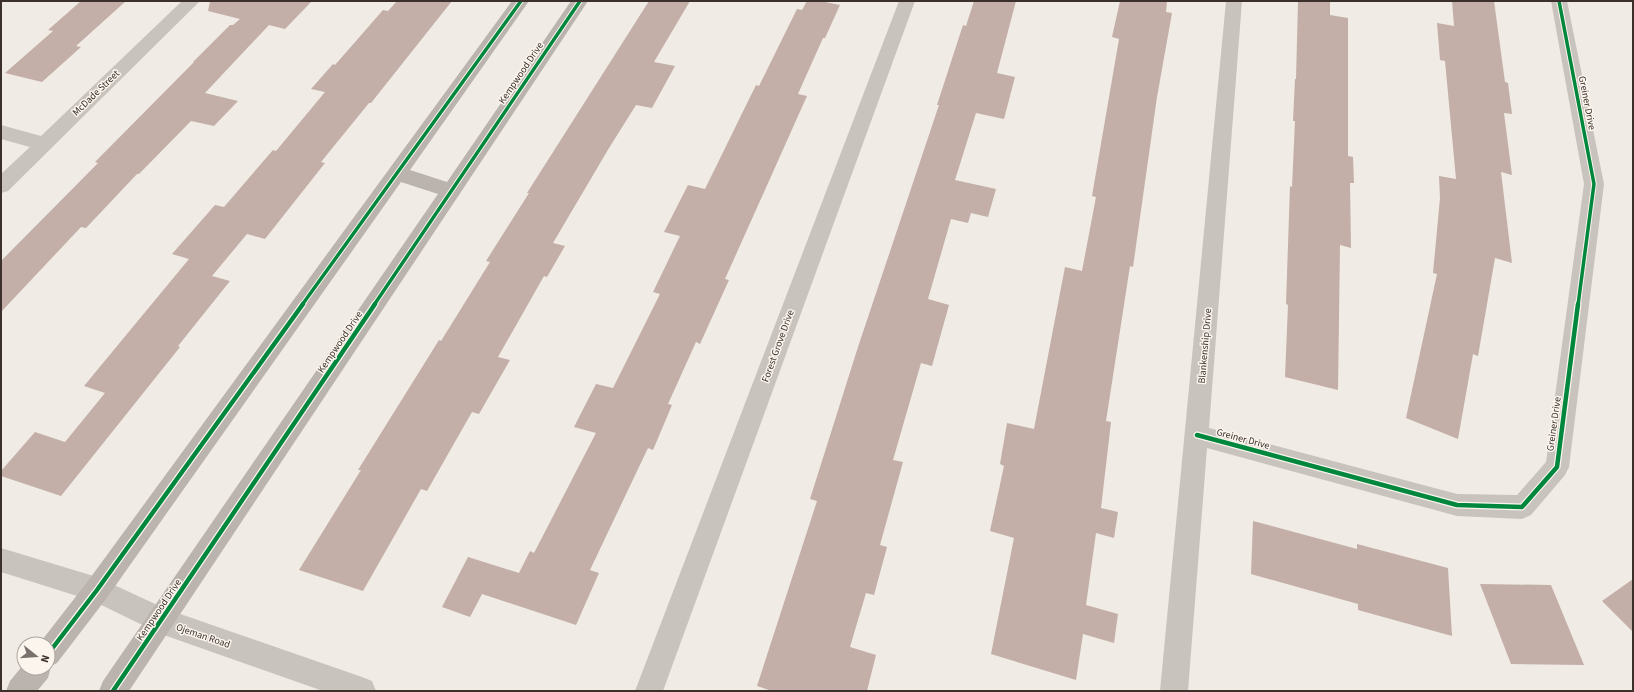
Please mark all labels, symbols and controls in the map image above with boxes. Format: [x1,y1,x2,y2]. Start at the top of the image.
street label: Kempwood Drive [495,39,547,107]
street label: McDade Street [69,66,123,119]
street label: Greiner Drive [1575,75,1599,131]
street label: Kempwood Drive [314,308,366,376]
street label: Forest Grove Drive [758,308,798,384]
street label: Blankenship Drive [1195,308,1215,384]
street label: Greiner Drive [1543,396,1565,452]
street label: Greiner Drive [1215,425,1271,453]
street label: Kempwood Drive [133,576,185,644]
street label: Ojeman Road [174,620,232,652]
north arrow [16,636,56,676]
text: N [37,653,53,664]

